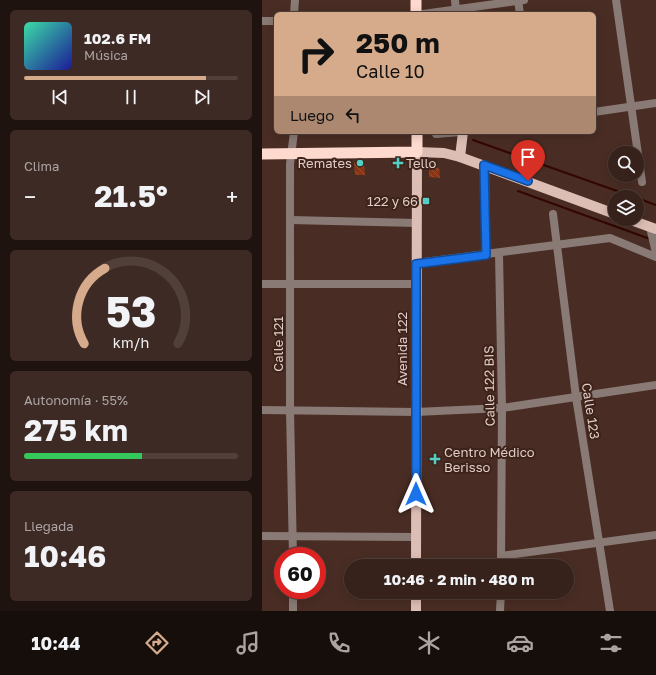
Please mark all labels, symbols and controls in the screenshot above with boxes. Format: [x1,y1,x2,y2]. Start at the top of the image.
text: 250 m [356,26,440,59]
icon: right [290,28,342,80]
text: 102.6 FM [84,29,151,47]
text: Música [84,47,128,63]
text: Calle 10 [356,60,425,82]
icon: previous [49,86,71,108]
icon: pause [120,86,142,108]
icon: next [191,86,213,108]
icon: left [342,104,364,126]
text: Luego [290,106,334,124]
pin [511,140,545,181]
icon: arrive [517,146,539,168]
map controls [608,146,644,226]
button: search [608,146,644,182]
place label: Remates [297,155,352,171]
place label: Tello [406,155,437,171]
text: Clima [24,158,59,174]
marker: Remates [355,158,365,168]
marker: Tello [393,158,403,168]
text: 21.5° [94,178,168,214]
text: − [24,183,36,210]
text: + [226,183,238,210]
button: layers [608,190,644,226]
place label: 122 y 66 [367,193,418,209]
marker: 122 y 66 [421,196,431,206]
text: 53 [106,285,156,335]
street label: Avenida 122 [394,312,410,386]
street label: Calle 121 [270,316,286,372]
text: km/h [113,333,149,350]
street label: Calle 122 BIS [480,345,498,427]
street label: Calle 123 [579,382,603,440]
text: Autonomía · 55% [24,392,128,408]
text: 275 km [24,412,128,448]
place label: Centro Médico Berisso [444,444,535,475]
marker: Centro Médico Berisso [429,453,441,465]
position arrow [395,473,437,515]
text: Llegada [24,518,74,534]
text: 10:46 [24,538,106,574]
speed limit sign: 60 [274,547,326,599]
text: 10:46 · 2 min · 480 m [384,570,534,588]
icon: directions [143,629,171,657]
icon: music [234,629,262,657]
icon: phone [325,629,353,657]
icon: climate [415,629,443,657]
icon: car [506,629,534,657]
icon: filters [597,629,625,657]
text: 10:44 [31,632,81,654]

